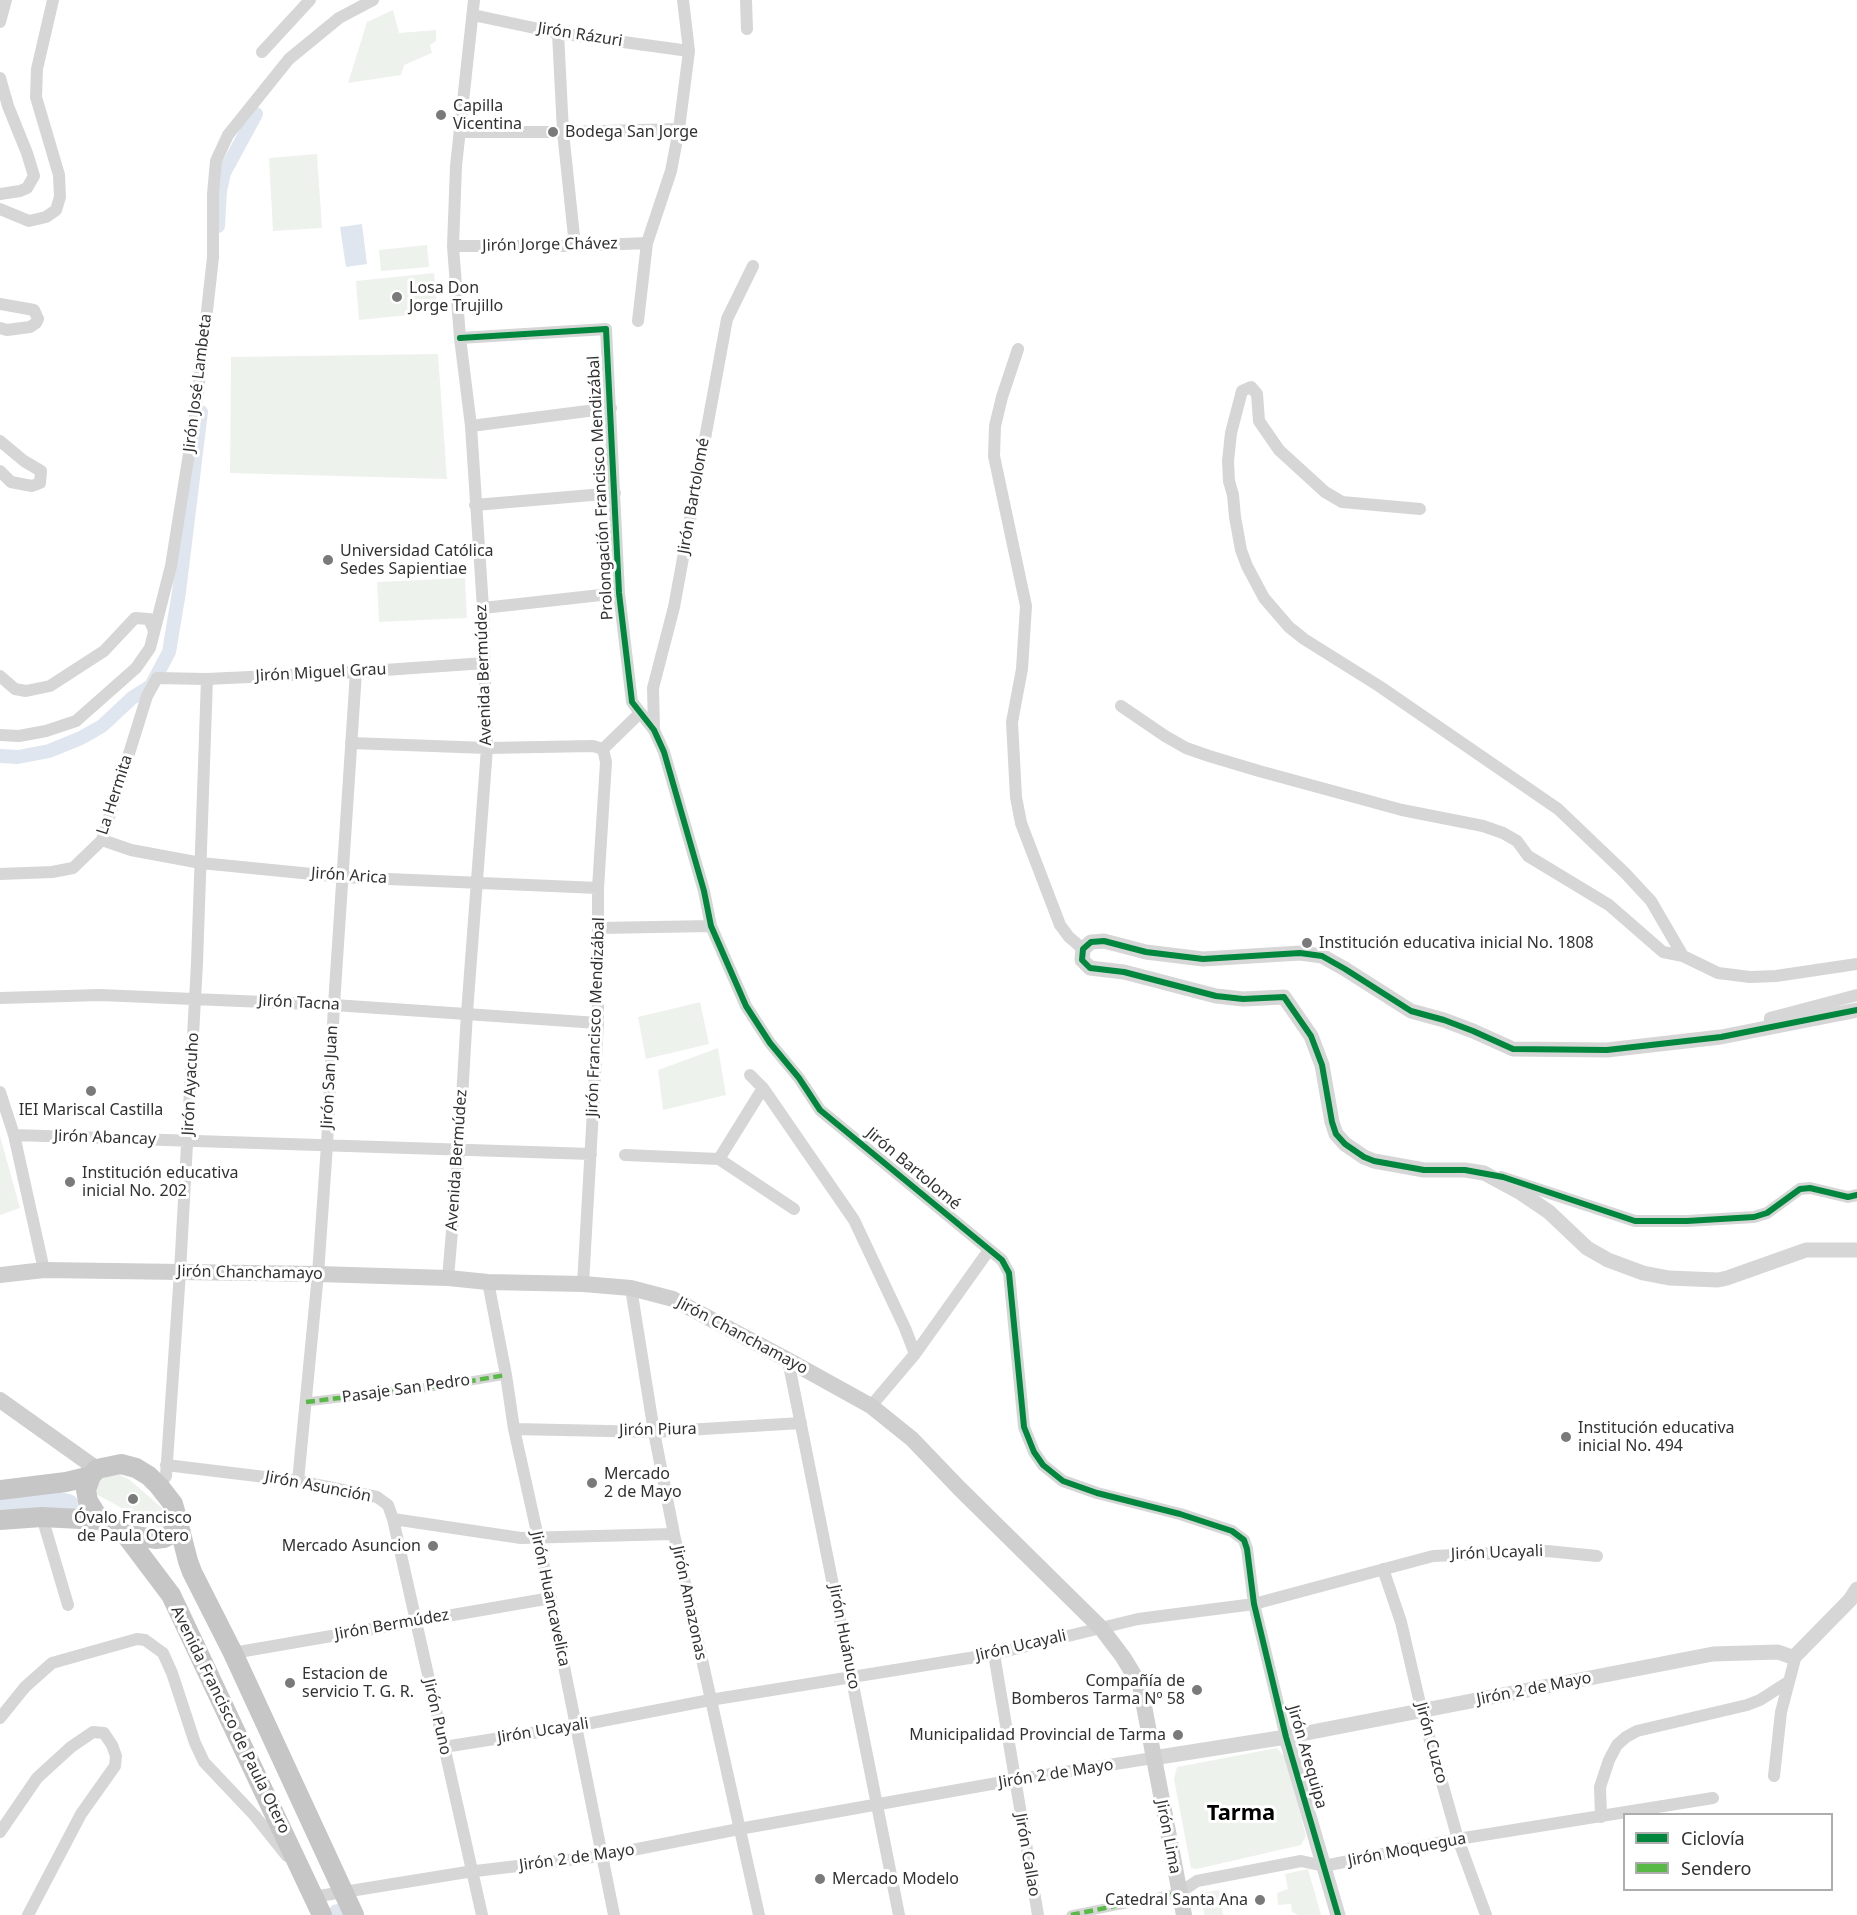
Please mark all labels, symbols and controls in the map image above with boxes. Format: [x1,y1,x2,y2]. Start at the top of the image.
street label: Jirón Rázuri [536,19,624,51]
place label: Capilla Vicentina [453,96,522,134]
marker: Capilla Vicentina [434,108,448,122]
place label: Bodega San Jorge [565,122,698,142]
marker: Bodega San Jorge [546,125,560,139]
street label: Jirón Jorge Chávez [482,234,618,256]
place label: Losa Don Jorge Trujillo [409,278,503,316]
marker: Losa Don Jorge Trujillo [390,290,404,304]
street label: Jirón José Lambeta [180,313,216,453]
street label: Prolongación Francisco Mendizábal [584,355,618,621]
street label: Jirón Bartolomé [674,436,714,556]
place label: Universidad Católica Sedes Sapientiae [340,541,494,579]
marker: Universidad Católica Sedes Sapientiae [321,553,335,567]
street label: Avenida Bermúdez [472,604,496,746]
street label: Jirón Miguel Grau [255,660,387,686]
street label: La Hermita [93,753,137,837]
street label: Jirón Arica [310,864,388,888]
street label: Jirón Francisco Mendizábal [583,917,609,1117]
place label: Institución educativa inicial No. 1808 [1319,933,1594,953]
marker: Institución educativa inicial No. 1808 [1300,936,1314,950]
street label: Jirón Tacna [258,991,340,1015]
street label: Jirón San Juan [318,1025,342,1129]
street label: Jirón Ayacuho [179,1032,203,1136]
marker: IEI Mariscal Castilla [84,1084,98,1098]
street label: Avenida Bermúdez [442,1089,472,1231]
place label: IEI Mariscal Castilla [19,1100,163,1120]
street label: Jirón Bartolomé [862,1124,964,1214]
street label: Jirón Abancay [54,1127,156,1149]
place label: Institución educativa inicial No. 202 [82,1163,238,1201]
marker: Institución educativa inicial No. 202 [63,1175,77,1189]
street label: Jirón Chanchamayo [177,1262,323,1284]
street label: Jirón Chanchamayo [673,1293,811,1379]
street label: Pasaje San Pedro [341,1371,471,1407]
place label: Institución educativa inicial No. 494 [1578,1418,1734,1456]
street label: Jirón Piura [619,1420,697,1440]
marker: Institución educativa inicial No. 494 [1559,1430,1573,1444]
place label: Mercado 2 de Mayo [604,1464,682,1502]
street label: Jirón Asunción [263,1467,373,1507]
marker: Mercado 2 de Mayo [585,1476,599,1490]
marker: Óvalo Francisco de Paula Otero [126,1492,140,1506]
place label: Óvalo Francisco de Paula Otero [74,1508,192,1546]
street label: Jirón Huancavelica [526,1530,574,1668]
place label: Mercado Asuncion [282,1536,421,1556]
marker: Mercado Asuncion [426,1539,440,1553]
street label: Jirón Ucayali [1451,1542,1543,1564]
street label: Jirón Amazonas [668,1544,710,1662]
street label: Jirón Huánuco [824,1583,864,1691]
street label: Avenida Francisco de Paula Otero [166,1603,294,1837]
street label: Jirón Bermúdez [333,1606,451,1644]
street label: Jirón Ucayali [974,1626,1068,1666]
place label: Estacion de servicio T. G. R. [302,1664,414,1702]
street label: Jirón 2 de Mayo [1475,1668,1593,1710]
place label: Compañía de Bomberos Tarma Nº 58 [1011,1671,1185,1709]
marker: Estacion de servicio T. G. R. [283,1676,297,1690]
street label: Jirón Puno [419,1677,455,1757]
marker: Compañía de Bomberos Tarma Nº 58 [1190,1683,1204,1697]
street label: Jirón Cuzco [1411,1700,1451,1786]
street label: Jirón Arequipa [1283,1703,1331,1811]
street label: Jirón Ucayali [496,1714,590,1748]
place label: Municipalidad Provincial de Tarma [909,1725,1166,1745]
marker: Municipalidad Provincial de Tarma [1171,1728,1185,1742]
street label: Jirón 2 de Mayo [997,1755,1115,1793]
street label: Jirón Lima [1151,1798,1185,1876]
district label: Tarma [1207,1801,1275,1827]
street label: Jirón Callao [1010,1812,1044,1898]
legend [1623,1813,1833,1891]
text: Ciclovía [1681,1826,1745,1850]
street label: Jirón Moquegua [1346,1829,1468,1871]
street label: Jirón 2 de Mayo [518,1840,636,1876]
text: Sendero [1681,1856,1751,1880]
place label: Mercado Modelo [832,1869,959,1889]
marker: Mercado Modelo [813,1872,827,1886]
place label: Catedral Santa Ana [1105,1890,1248,1910]
marker: Catedral Santa Ana [1253,1893,1267,1907]

